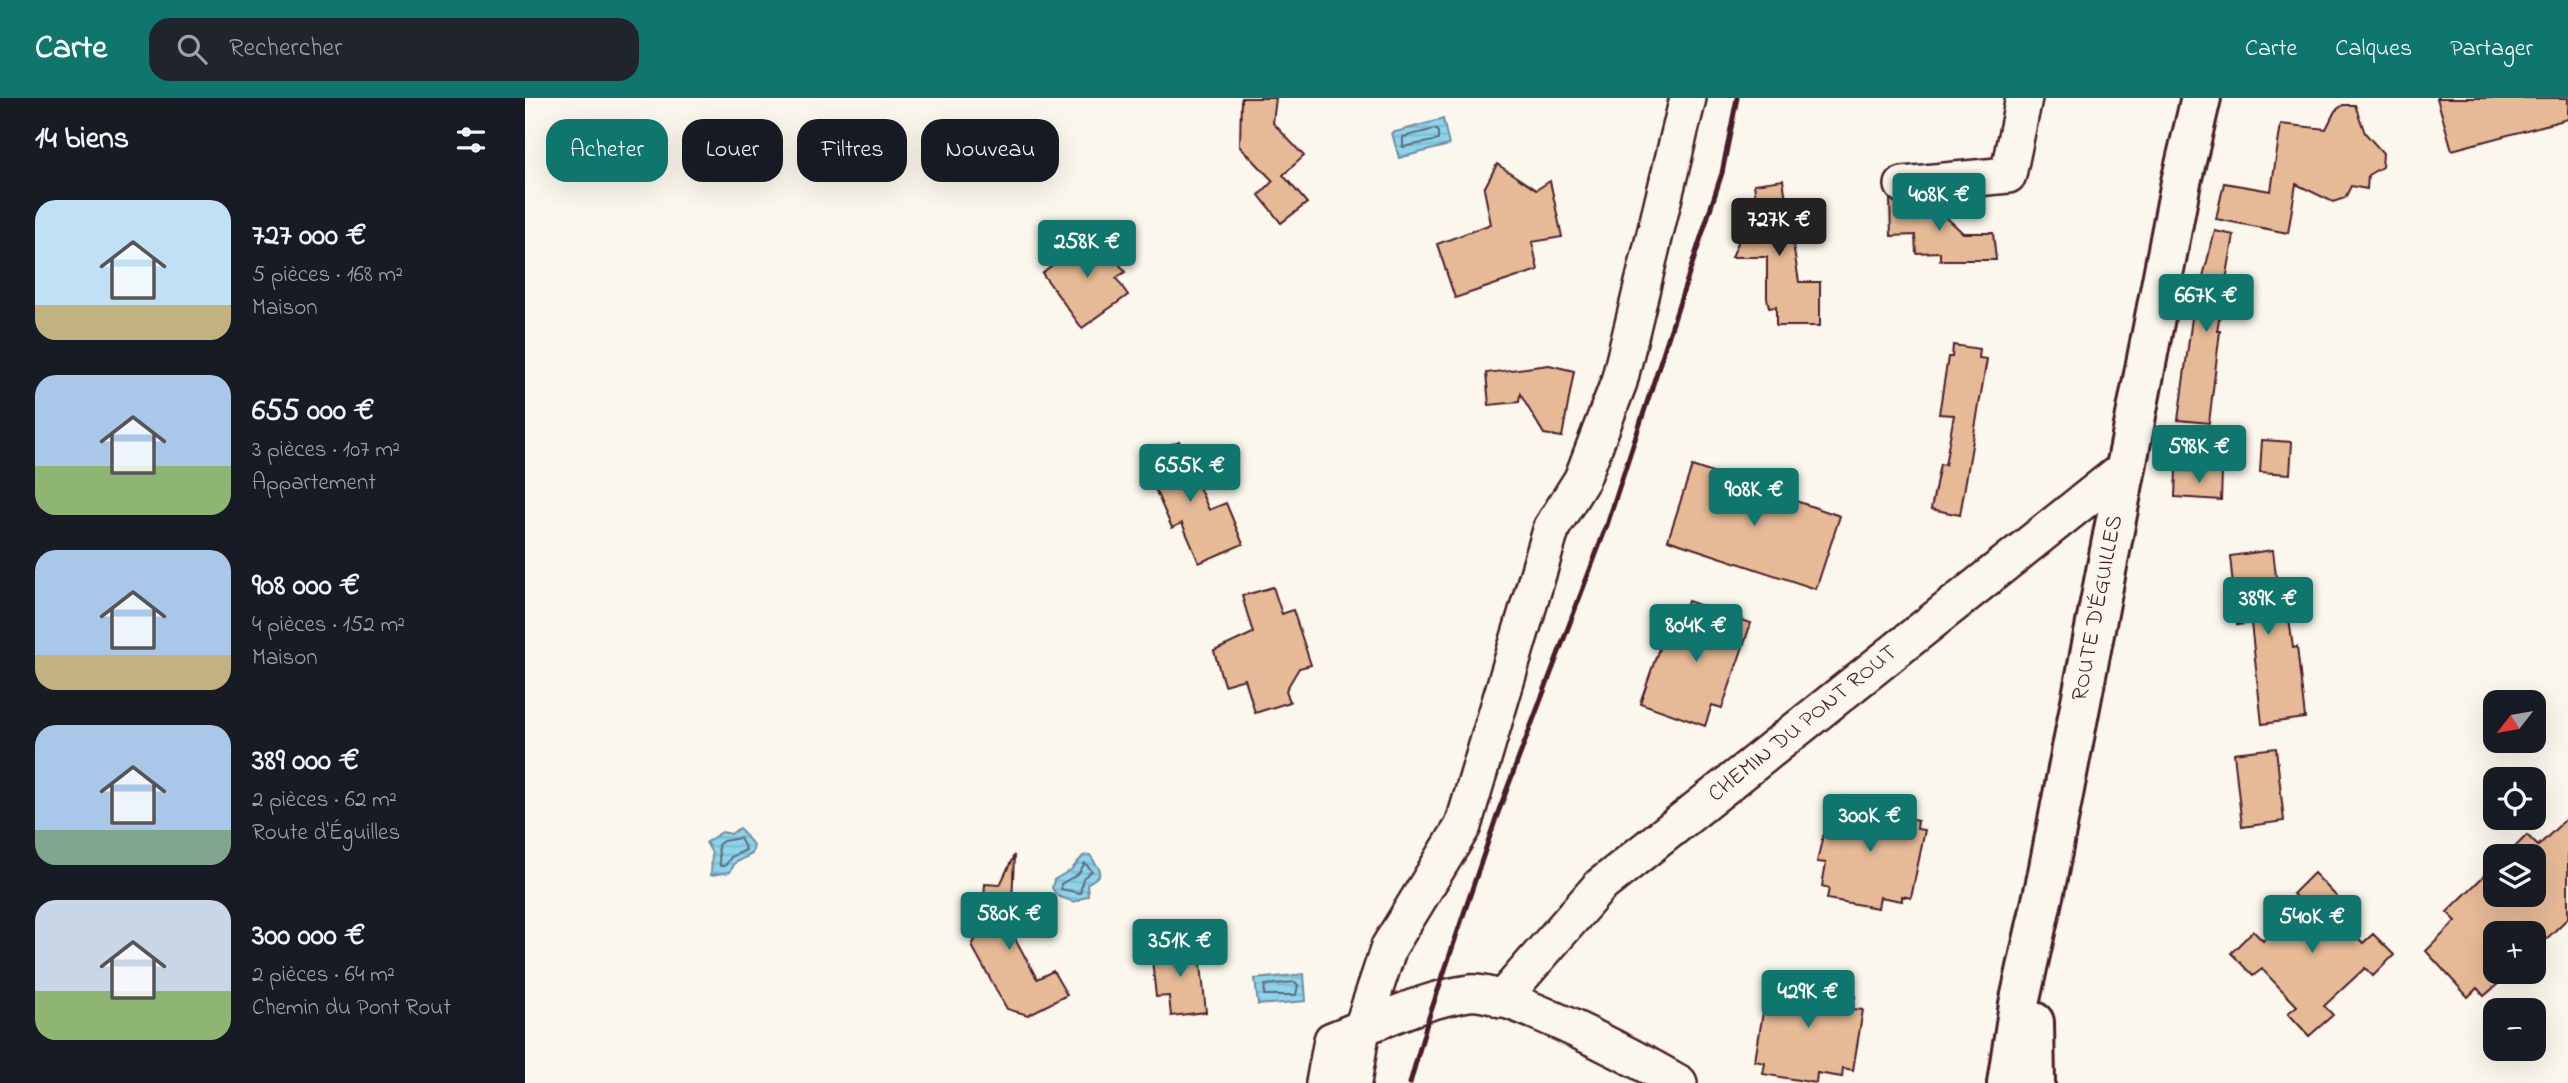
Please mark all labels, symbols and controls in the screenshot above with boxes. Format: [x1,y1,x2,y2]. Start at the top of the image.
search box [149,18,639,81]
text: Carte [35,25,107,73]
icon: search [173,30,211,68]
text: Rechercher [229,30,342,68]
text: Carte [2245,32,2297,67]
text: Calques [2335,32,2412,67]
text: Partager [2450,32,2533,67]
text: 14 biens [35,118,129,162]
chip: Acheter [546,119,668,182]
chip: Louer [682,119,783,182]
chip: Filtres [797,119,907,182]
chip: Nouveau [921,119,1059,182]
icon: filters [452,121,490,159]
pin: 408K € [1882,174,1996,233]
text: 408K € [1909,179,1969,212]
pin: 727K € [1722,198,1836,258]
text: 727K € [1747,204,1811,237]
text: 727 000 € [252,215,366,259]
pin: 258K € [1030,220,1144,280]
text: 258K € [1054,226,1120,259]
icon: home [91,228,175,312]
text: 5 pièces · 168 m² [252,259,403,292]
pin: 667K € [2149,274,2263,334]
text: 667K € [2175,280,2237,313]
text: Maison [252,292,318,325]
text: 655 000 € [252,390,374,434]
icon: home [91,403,175,487]
pin: 598K € [2142,426,2256,485]
text: 598K € [2168,431,2230,464]
text: 3 pièces · 107 m² [252,434,400,467]
pin: 655K € [1133,444,1247,504]
text: 655K € [1155,450,1225,483]
text: Appartement [252,467,376,500]
pin: 908K € [1697,468,1811,528]
text: 908K € [1725,474,1783,507]
street label: ROUTE D'ÉGUILLES [2064,512,2132,704]
text: 908 000 € [252,565,360,609]
icon: home [91,578,175,662]
pin: 389K € [2211,578,2325,637]
text: 389K € [2239,583,2297,616]
pin: 804K € [1639,604,1753,664]
text: 4 pièces · 152 m² [252,609,405,642]
text: 804K € [1666,610,1726,643]
street label: CHEMIN DU PONT ROUT [1701,637,1905,811]
text: Maison [252,642,318,675]
north arrow [2483,690,2546,752]
map controls [2483,690,2546,1061]
text: 389 000 € [252,740,359,784]
icon: home [91,753,175,837]
button: locate [2483,767,2546,830]
text: 2 pièces · 62 m² [252,784,397,817]
pin: 300K € [1813,794,1927,854]
text: 300K € [1839,800,1901,833]
text: Route d'Éguilles [252,817,400,850]
button: layers [2483,844,2546,907]
pin: 580K € [952,892,1066,952]
pin: 540K € [2255,896,2369,955]
text: 580K € [977,898,1041,931]
text: 540K € [2279,901,2345,934]
text: 300 000 € [252,915,365,959]
pin: 351K € [1123,920,1237,979]
button: + [2483,921,2546,984]
text: 351K € [1149,925,1211,958]
icon: home [91,928,175,1012]
text: 2 pièces · 64 m² [252,959,395,992]
pin: 429K € [1751,970,1865,1030]
text: 429K € [1778,976,1838,1009]
text: Chemin du Pont Rout [252,992,451,1025]
button: − [2483,998,2546,1061]

